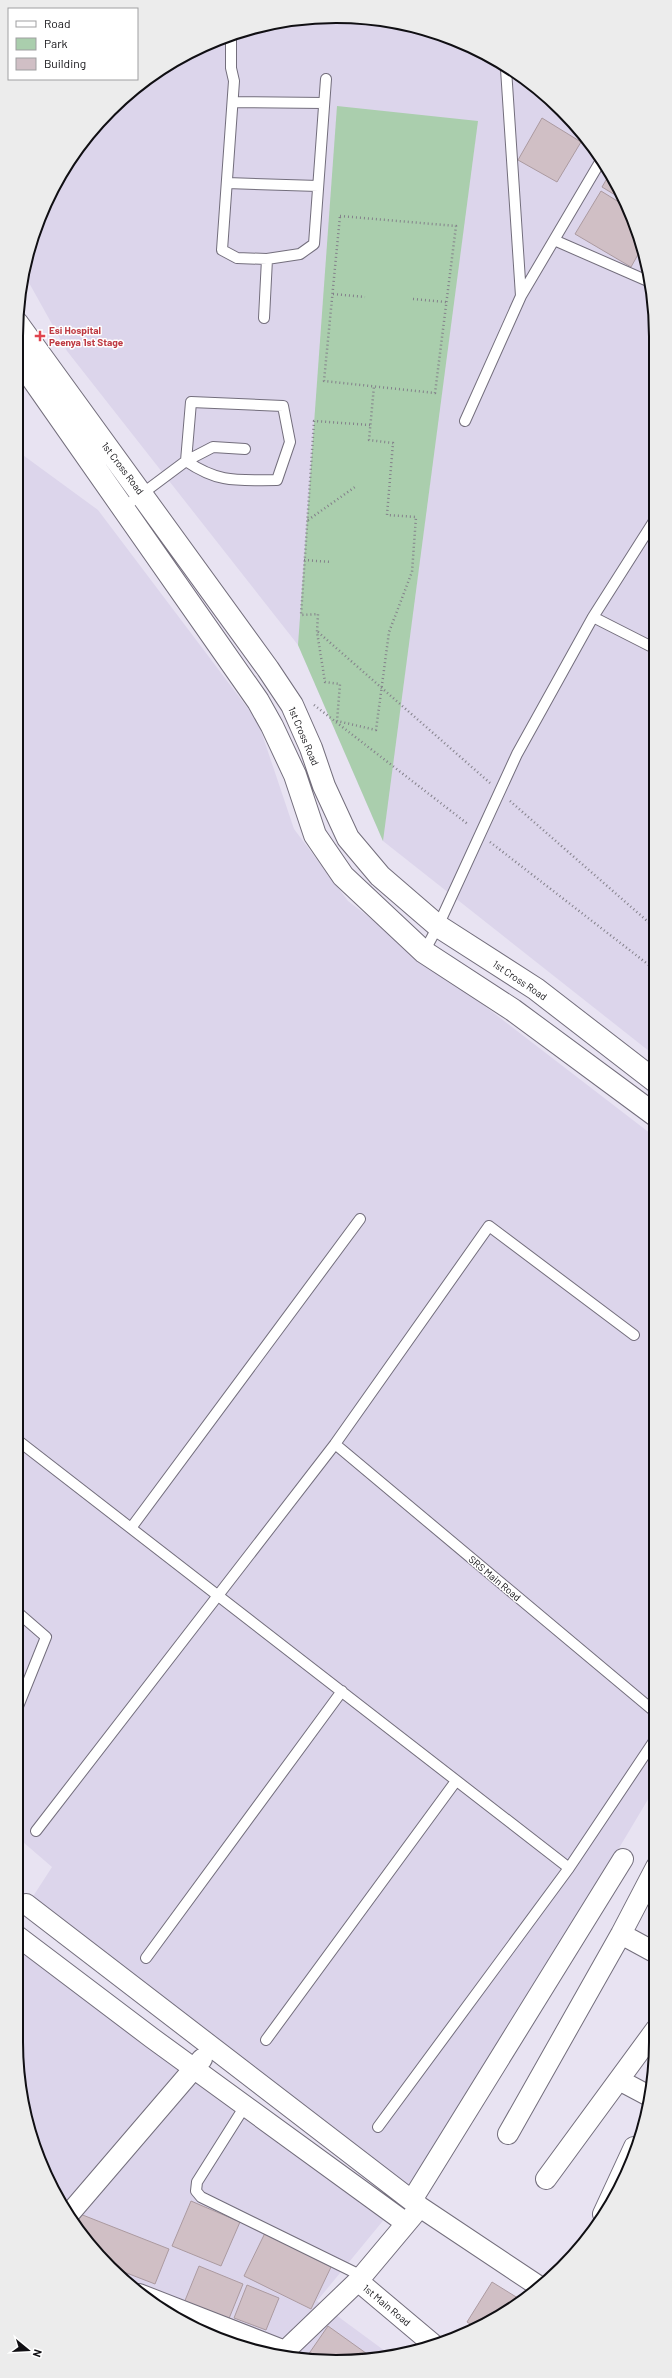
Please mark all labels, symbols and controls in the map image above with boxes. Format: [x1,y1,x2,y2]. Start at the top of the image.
legend [8,8,138,80]
text: Road [44,16,71,30]
text: Park [44,36,68,50]
text: Building [44,56,86,70]
place label: Esi Hospital Peenya 1st Stage [49,324,124,348]
marker: Esi Hospital Peenya 1st Stage [34,330,46,342]
street label: 1st Cross Road [99,439,147,497]
street label: 1st Cross Road [286,705,322,767]
street label: 1st Cross Road [491,958,549,1002]
street label: SRS Main Road [467,1553,523,1603]
street label: 1st Main Road [361,2282,413,2328]
north arrow [8,2330,48,2370]
text: N [31,2348,45,2359]

